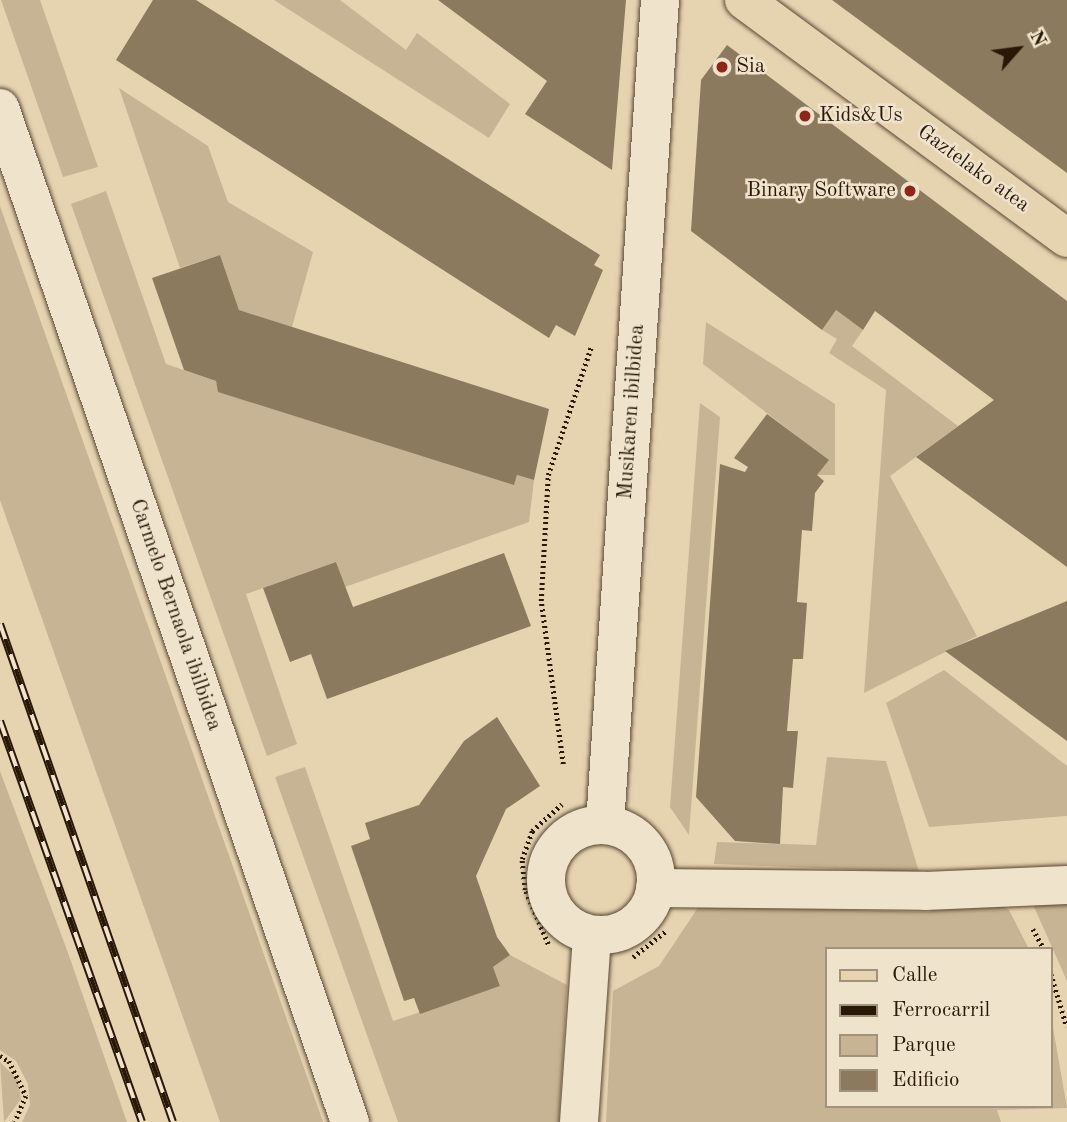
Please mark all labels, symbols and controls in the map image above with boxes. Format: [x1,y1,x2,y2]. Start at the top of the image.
north arrow [983,14,1053,84]
text: N [1025,28,1049,50]
place label: Sia [736,54,765,80]
marker: Sia [714,59,730,75]
place label: Kids&Us [819,103,903,129]
marker: Kids&Us [797,108,813,124]
street label: Gaztelako atea [912,120,1034,218]
place label: Binary Software [747,178,896,204]
marker: Binary Software [902,183,918,199]
street label: Musikaren ibilbidea [613,324,651,500]
street label: Carmelo Bernaola ibilbidea [123,496,227,734]
legend [825,947,1053,1108]
text: Calle [892,965,937,986]
text: Ferrocarril [892,1000,990,1021]
text: Parque [892,1035,956,1056]
text: Edificio [892,1070,960,1091]

